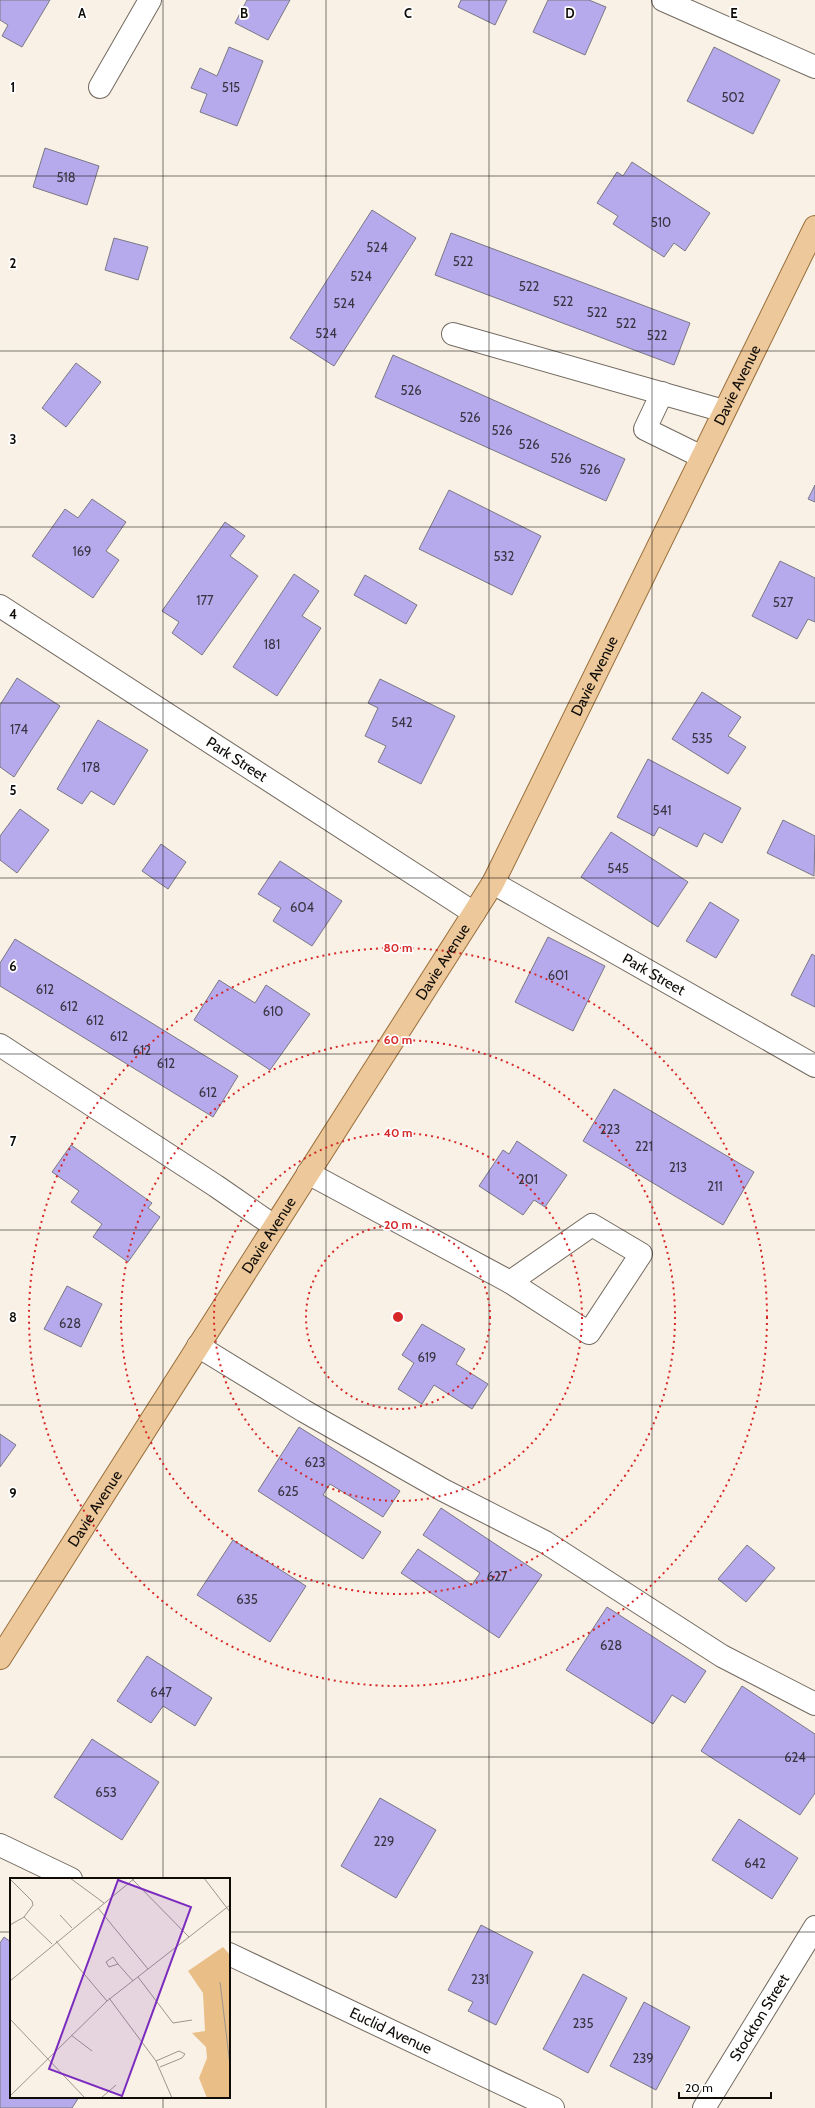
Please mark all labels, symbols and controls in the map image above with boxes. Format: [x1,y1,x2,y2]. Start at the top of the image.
text: A [78,5,87,21]
text: B [240,5,248,21]
text: C [404,5,412,21]
text: D [565,5,575,21]
text: E [730,5,738,21]
text: 1 [11,79,15,95]
house number: 515 [222,79,240,95]
house number: 502 [722,89,745,105]
house number: 518 [56,169,76,185]
house number: 510 [651,214,671,230]
house number: 524 [366,239,388,255]
house number: 522 [453,253,474,269]
text: 2 [10,255,17,271]
house number: 524 [350,268,372,284]
house number: 522 [519,278,540,294]
house number: 522 [553,293,574,309]
house number: 524 [333,295,355,311]
house number: 522 [587,304,608,320]
house number: 522 [616,315,637,331]
house number: 524 [315,325,337,341]
house number: 522 [647,327,668,343]
street label: Davie Avenue [710,342,765,428]
house number: 526 [400,382,422,398]
house number: 526 [459,409,481,425]
house number: 526 [491,422,513,438]
text: 3 [9,431,17,447]
house number: 526 [518,436,540,452]
house number: 526 [550,450,572,466]
house number: 526 [579,461,601,477]
house number: 169 [72,543,92,559]
house number: 532 [494,548,515,564]
house number: 177 [196,592,214,608]
house number: 527 [773,594,794,610]
text: 4 [9,606,17,622]
street label: Davie Avenue [567,633,622,719]
house number: 181 [264,636,280,652]
house number: 542 [391,714,413,730]
house number: 174 [10,721,28,737]
house number: 535 [691,730,713,746]
street label: Park Street [203,733,271,786]
house number: 178 [82,759,100,775]
text: 5 [10,782,17,798]
house number: 541 [653,802,671,818]
house number: 545 [607,860,629,876]
house number: 604 [290,899,314,915]
street label: Davie Avenue [412,920,474,1003]
text: 80 m [384,940,412,955]
street label: Park Street [619,950,688,999]
text: 6 [9,958,17,974]
house number: 601 [548,967,568,983]
house number: 612 [36,981,54,997]
house number: 612 [60,998,78,1014]
house number: 610 [263,1003,283,1019]
house number: 612 [86,1012,104,1028]
house number: 612 [110,1028,128,1044]
text: 60 m [384,1032,412,1047]
house number: 612 [133,1042,151,1058]
house number: 612 [157,1055,175,1071]
house number: 612 [199,1084,217,1100]
house number: 223 [600,1121,620,1137]
text: 40 m [383,1125,413,1140]
text: 7 [10,1133,17,1149]
house number: 221 [635,1138,653,1154]
house number: 213 [669,1159,687,1175]
house number: 201 [518,1171,538,1187]
house number: 211 [707,1178,723,1194]
street label: Davie Avenue [238,1193,300,1277]
text: 20 m [384,1217,412,1232]
text: 8 [9,1309,17,1325]
centre of rings [391,1310,405,1324]
house number: 628 [59,1315,81,1331]
house number: 619 [418,1349,436,1365]
house number: 623 [304,1454,326,1470]
street label: Davie Avenue [64,1467,126,1550]
house number: 625 [277,1483,299,1499]
text: 9 [9,1485,17,1501]
house number: 627 [487,1568,508,1584]
house number: 635 [236,1591,258,1607]
house number: 628 [600,1637,622,1653]
house number: 647 [150,1684,172,1700]
house number: 624 [784,1749,806,1765]
house number: 653 [95,1784,117,1800]
house number: 229 [373,1833,395,1849]
house number: 642 [744,1855,766,1871]
inset map [10,1878,230,2098]
house number: 231 [471,1971,489,1987]
street label: Stockton Street [726,1971,793,2065]
street label: Euclid Avenue [347,2004,435,2058]
house number: 235 [573,2015,593,2031]
house number: 239 [632,2050,654,2066]
scale bar [679,2074,771,2100]
text: 20 m [685,2080,713,2095]

